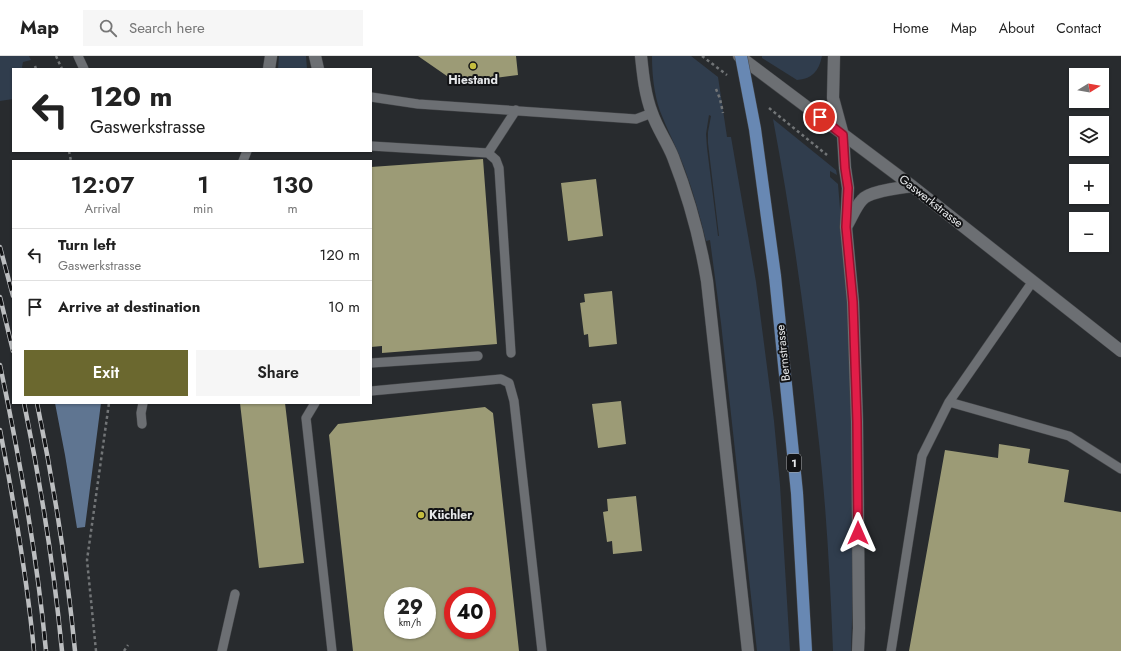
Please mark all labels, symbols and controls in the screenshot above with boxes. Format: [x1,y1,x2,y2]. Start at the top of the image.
search box [83,10,363,46]
text: Map [20,14,59,41]
icon: search [97,17,119,39]
text: Search here [129,17,205,39]
text: Home [893,18,929,38]
text: Map [951,18,977,38]
text: About [999,18,1034,38]
text: Contact [1056,18,1101,38]
marker: Hiestand [468,61,478,71]
north arrow [1069,68,1109,108]
map controls [1069,68,1109,252]
place label: Hiestand [448,71,498,89]
text: 120 m [90,76,173,117]
icon: left [24,84,76,136]
pin [803,100,837,134]
icon: arrive [809,106,831,128]
text: Gaswerkstrasse [90,114,205,140]
button: layers [1069,116,1109,156]
button: + [1069,164,1109,204]
text: 12:07 [71,167,134,202]
text: 1 [197,167,209,202]
text: 130 [272,167,313,202]
street label: Gaswerkstrasse [895,170,967,232]
text: Arrival [85,199,120,218]
text: min [193,199,213,218]
text: m [288,199,298,218]
button: − [1069,212,1109,252]
text: Turn left [58,234,116,256]
icon: left [24,244,46,266]
text: 120 m [320,244,360,266]
text: Gaswerkstrasse [58,256,141,275]
icon: arrive [24,296,46,318]
text: Arrive at destination [58,296,200,318]
text: 10 m [328,296,360,318]
street label: Bernstrasse [771,324,795,382]
button: Exit [24,350,188,396]
button: Share [196,350,360,396]
road number: 1 [787,454,801,472]
place label: Küchler [429,506,472,524]
marker: Küchler [416,510,426,520]
position arrow [837,512,879,554]
speed limit sign: 40 [444,587,496,639]
text: 29 [397,593,423,622]
text: km/h [399,615,421,630]

